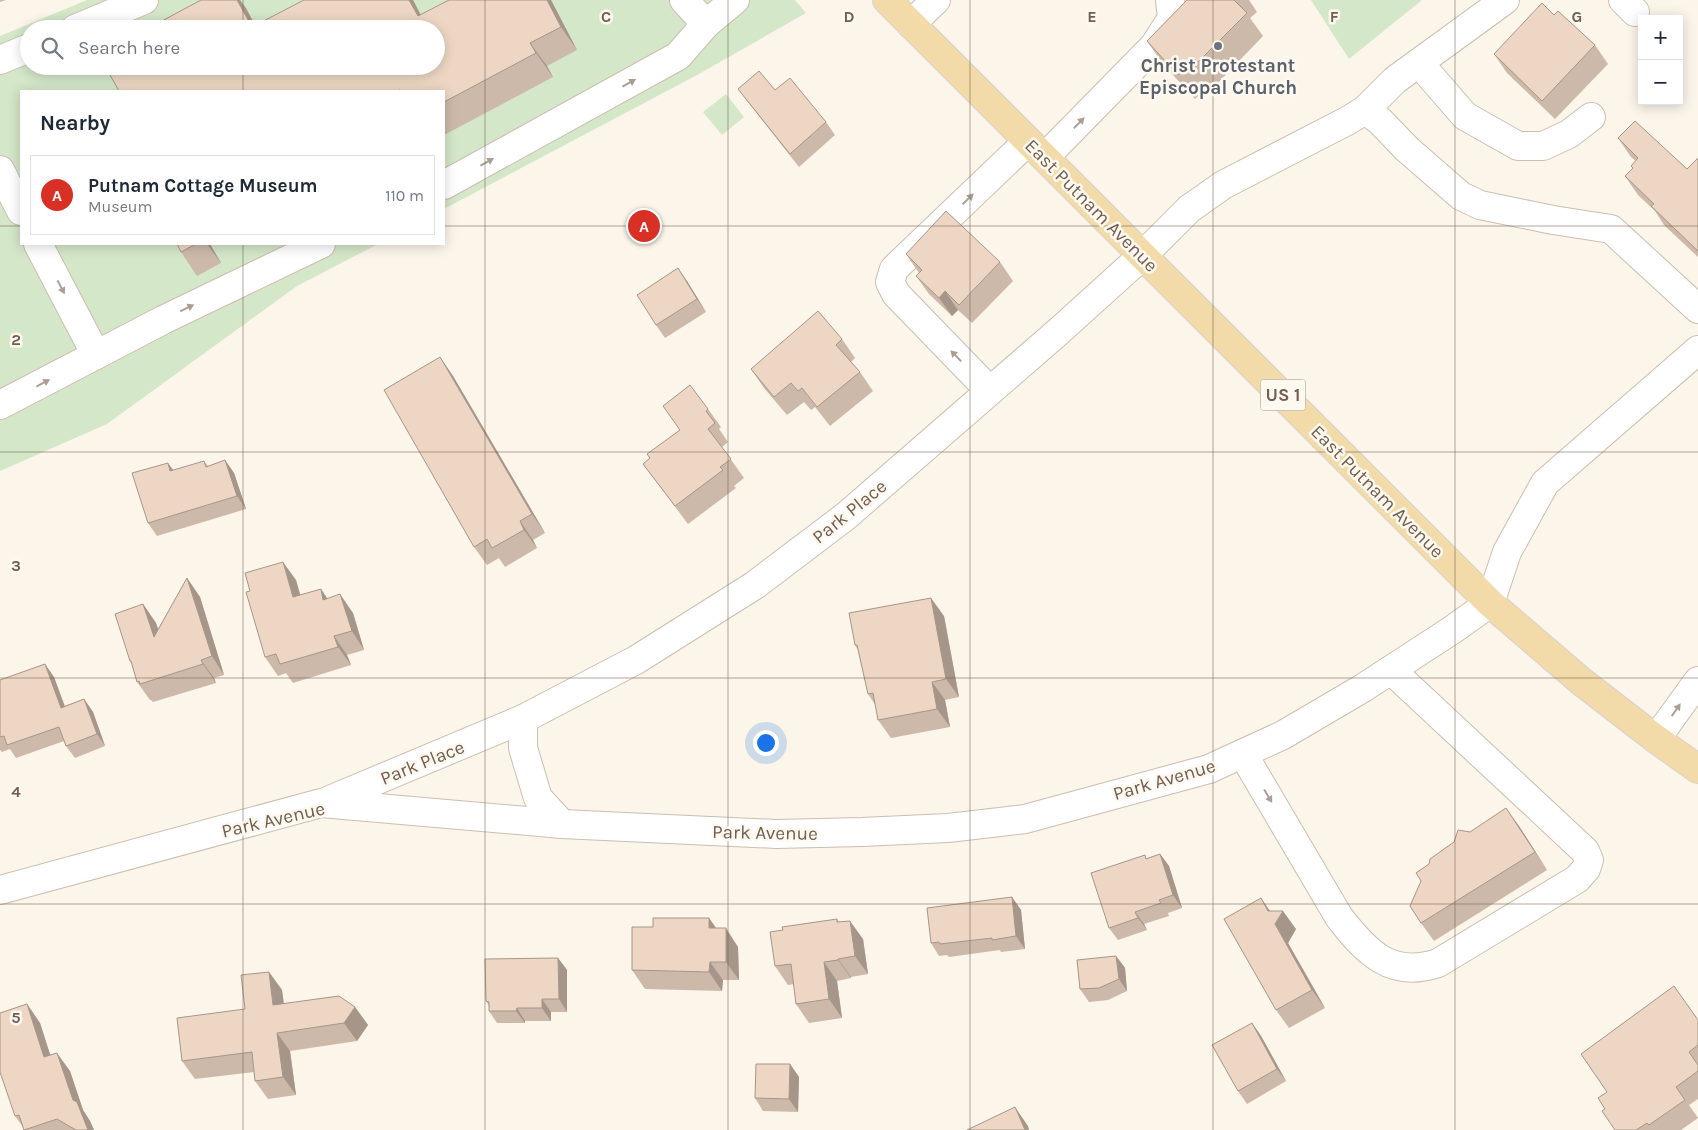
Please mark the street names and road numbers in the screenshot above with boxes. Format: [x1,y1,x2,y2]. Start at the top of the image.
street label: East Putnam Avenue [1020,135,1162,277]
road number: US 1 [1260,380,1306,410]
street label: East Putnam Avenue [1306,421,1448,563]
street label: Park Place [808,475,891,548]
street label: Park Place [377,736,468,790]
street label: Park Avenue [1110,755,1218,805]
street label: Park Avenue [219,797,327,843]
street label: Park Avenue [712,821,818,845]

